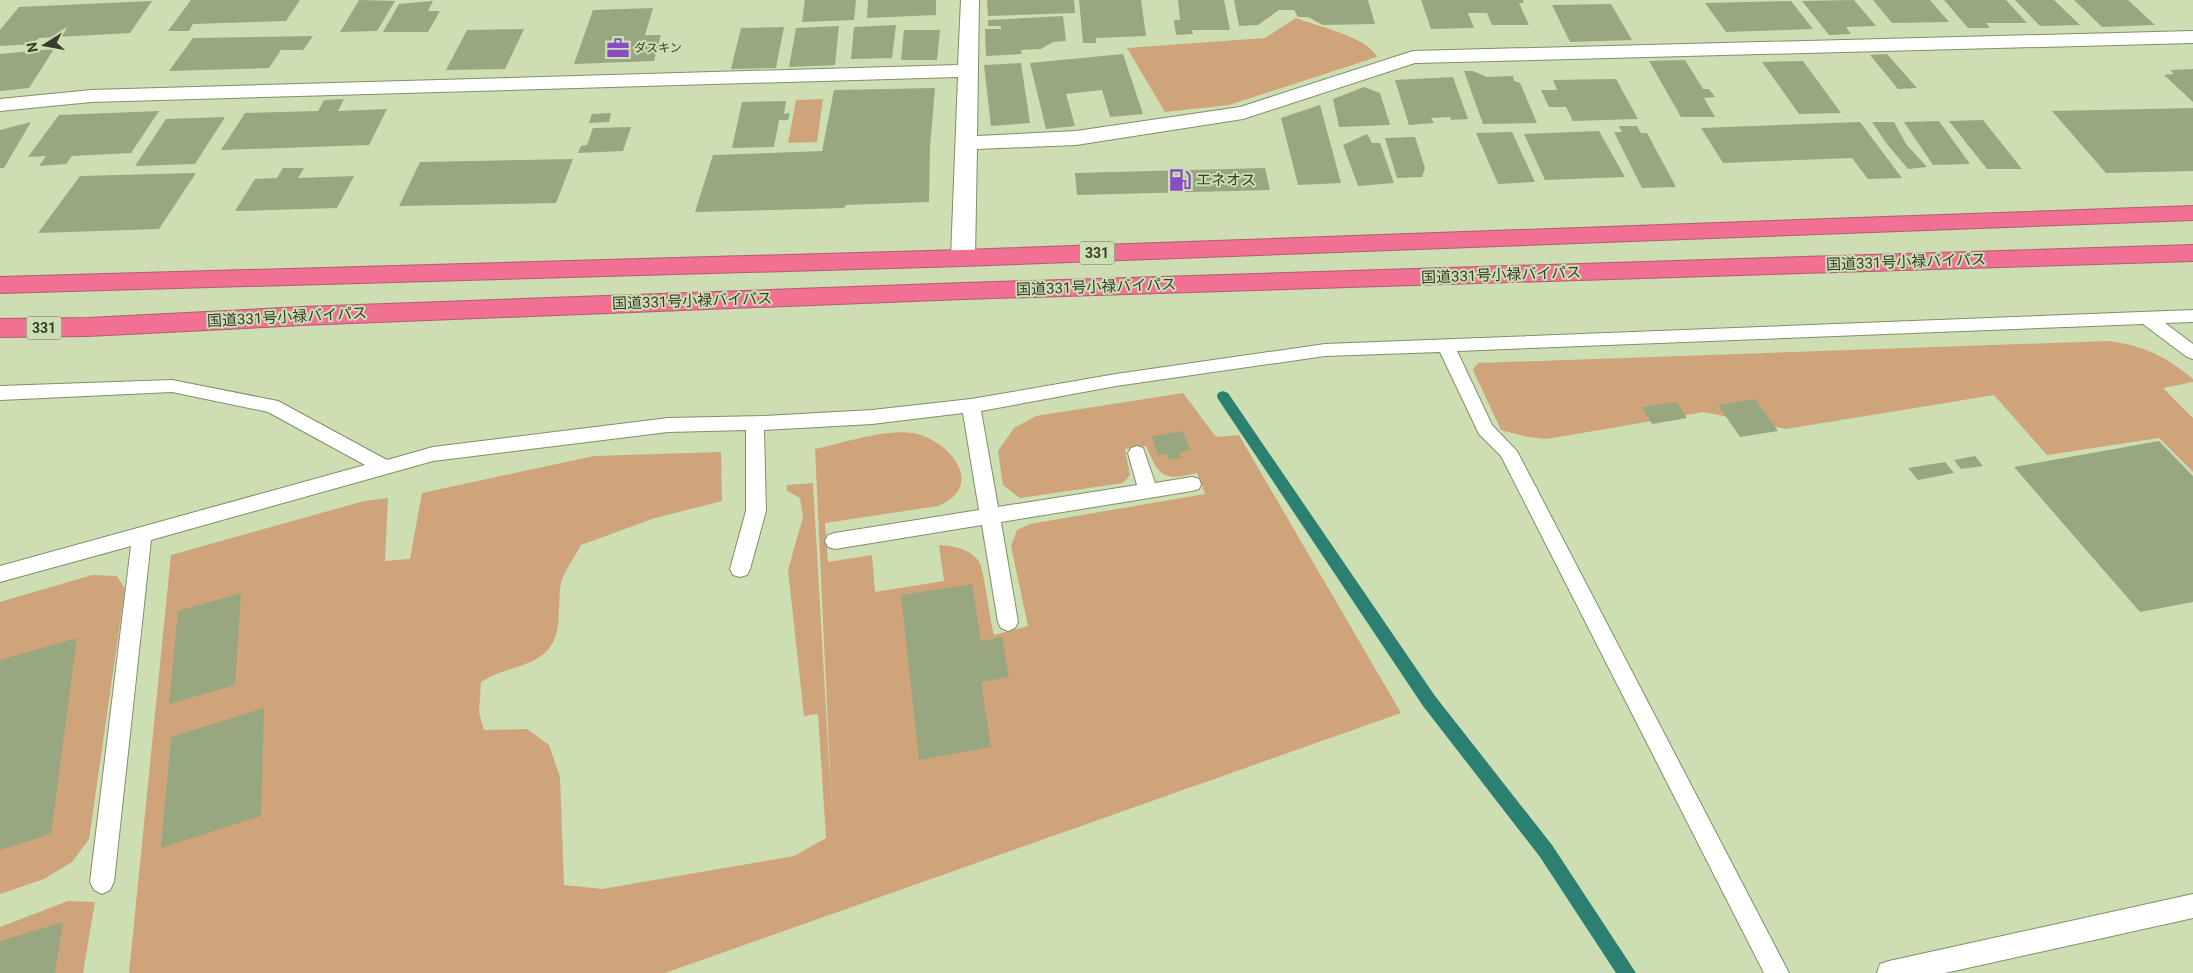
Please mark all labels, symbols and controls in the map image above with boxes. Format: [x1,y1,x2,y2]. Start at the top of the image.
north arrow [20,20,70,70]
office icon: ダスキン [605,35,631,61]
text: N [23,41,41,54]
place label: ダスキン [634,41,682,55]
fuel station icon: エネオス [1167,167,1193,193]
place label: エネオス [1196,171,1256,189]
road number: 331 [1080,242,1114,264]
street label: 国道331号小禄バイパス [1826,250,1986,274]
street label: 国道331号小禄バイパス [1421,263,1581,287]
street label: 国道331号小禄バイパス [1016,275,1176,299]
street label: 国道331号小禄バイパス [612,289,772,313]
street label: 国道331号小禄バイパス [207,304,367,330]
road number: 331 [27,316,62,339]

